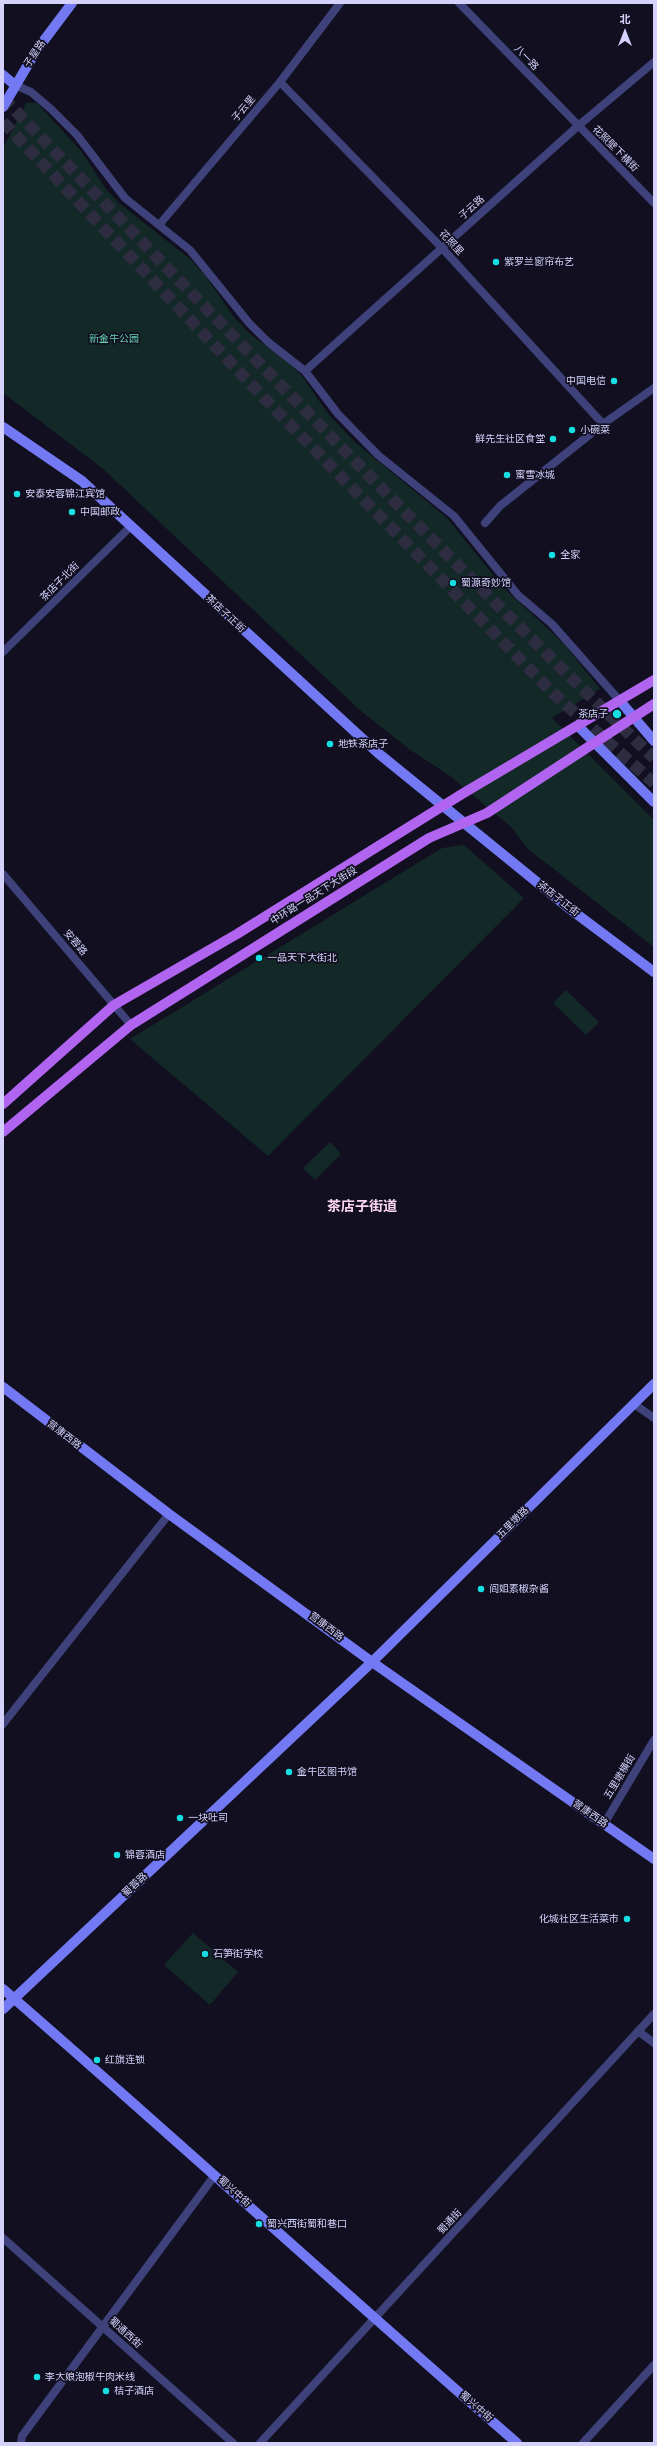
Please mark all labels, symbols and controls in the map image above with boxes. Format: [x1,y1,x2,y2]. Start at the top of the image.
north arrow [605,12,645,52]
text: 北 [620,13,631,26]
street label: 子星路 [22,38,48,70]
street label: 八一路 [511,43,541,73]
street label: 子云里 [230,94,258,124]
street label: 花照壁下横街 [590,124,640,174]
street label: 子云路 [457,194,487,222]
street label: 花照里 [436,228,466,258]
place label: 紫罗兰窗帘布艺 [504,256,574,268]
marker: 紫罗兰窗帘布艺 [491,257,501,267]
park label: 新金牛公园 [89,333,139,345]
place label: 中国电信 [566,375,606,387]
marker: 中国电信 [609,376,619,386]
place label: 小碗菜 [580,424,610,436]
marker: 小碗菜 [567,425,577,435]
place label: 鲜先生社区食堂 [475,433,545,445]
marker: 鲜先生社区食堂 [548,434,558,444]
place label: 蜜雪冰城 [515,469,555,481]
marker: 蜜雪冰城 [502,470,512,480]
place label: 安泰安蓉锦江宾馆 [25,488,105,500]
marker: 安泰安蓉锦江宾馆 [12,489,22,499]
place label: 中国邮政 [80,506,120,518]
marker: 中国邮政 [67,507,77,517]
place label: 全家 [560,549,580,561]
marker: 全家 [547,550,557,560]
street label: 茶店子北街 [38,560,82,604]
place label: 蜀源奇妙馆 [461,577,511,589]
marker: 蜀源奇妙馆 [448,578,458,588]
street label: 茶店子正街 [203,593,247,635]
place label: 茶店子 [578,708,608,720]
marker: 茶店子 [611,708,623,720]
place label: 地铁茶店子 [338,738,388,750]
marker: 地铁茶店子 [325,739,335,749]
street label: 中环路一品天下大街段 [268,864,360,928]
street label: 茶店子正街 [535,879,581,919]
street label: 安蓉路 [61,928,89,958]
place label: 一品天下大街北 [267,952,337,964]
marker: 一品天下大街北 [254,953,264,963]
district label: 茶店子街道 [327,1199,397,1215]
street label: 营康西路 [45,1418,83,1452]
street label: 五里墩路 [495,1505,531,1541]
place label: 阎姐素椒杂酱 [489,1583,549,1595]
marker: 阎姐素椒杂酱 [476,1584,486,1594]
street label: 营康西路 [306,1610,346,1644]
street label: 五里墩横街 [602,1752,638,1802]
place label: 金牛区图书馆 [297,1766,357,1778]
marker: 金牛区图书馆 [284,1767,294,1777]
street label: 营康西路 [570,1798,610,1830]
place label: 一块吐司 [188,1812,228,1824]
marker: 一块吐司 [175,1813,185,1823]
place label: 锦蓉酒店 [125,1849,165,1861]
marker: 锦蓉酒店 [112,1850,122,1860]
street label: 蜀蓉路 [120,1870,150,1900]
place label: 化城社区生活菜市 [539,1913,619,1925]
marker: 化城社区生活菜市 [622,1914,632,1924]
place label: 石笋街学校 [213,1948,263,1960]
marker: 石笋街学校 [200,1949,210,1959]
place label: 红旗连锁 [105,2054,145,2066]
marker: 红旗连锁 [92,2055,102,2065]
street label: 蜀兴中街 [215,2174,253,2210]
street label: 蜀通街 [435,2207,465,2237]
place label: 蜀兴西街蜀和巷口 [267,2218,347,2230]
marker: 蜀兴西街蜀和巷口 [254,2219,264,2229]
street label: 蜀通西街 [106,2315,144,2351]
place label: 李大娘泡椒牛肉米线 [45,2371,135,2383]
marker: 李大娘泡椒牛肉米线 [32,2372,42,2382]
place label: 桔子酒店 [114,2385,154,2397]
marker: 桔子酒店 [101,2386,111,2396]
street label: 蜀兴中街 [457,2389,495,2425]

